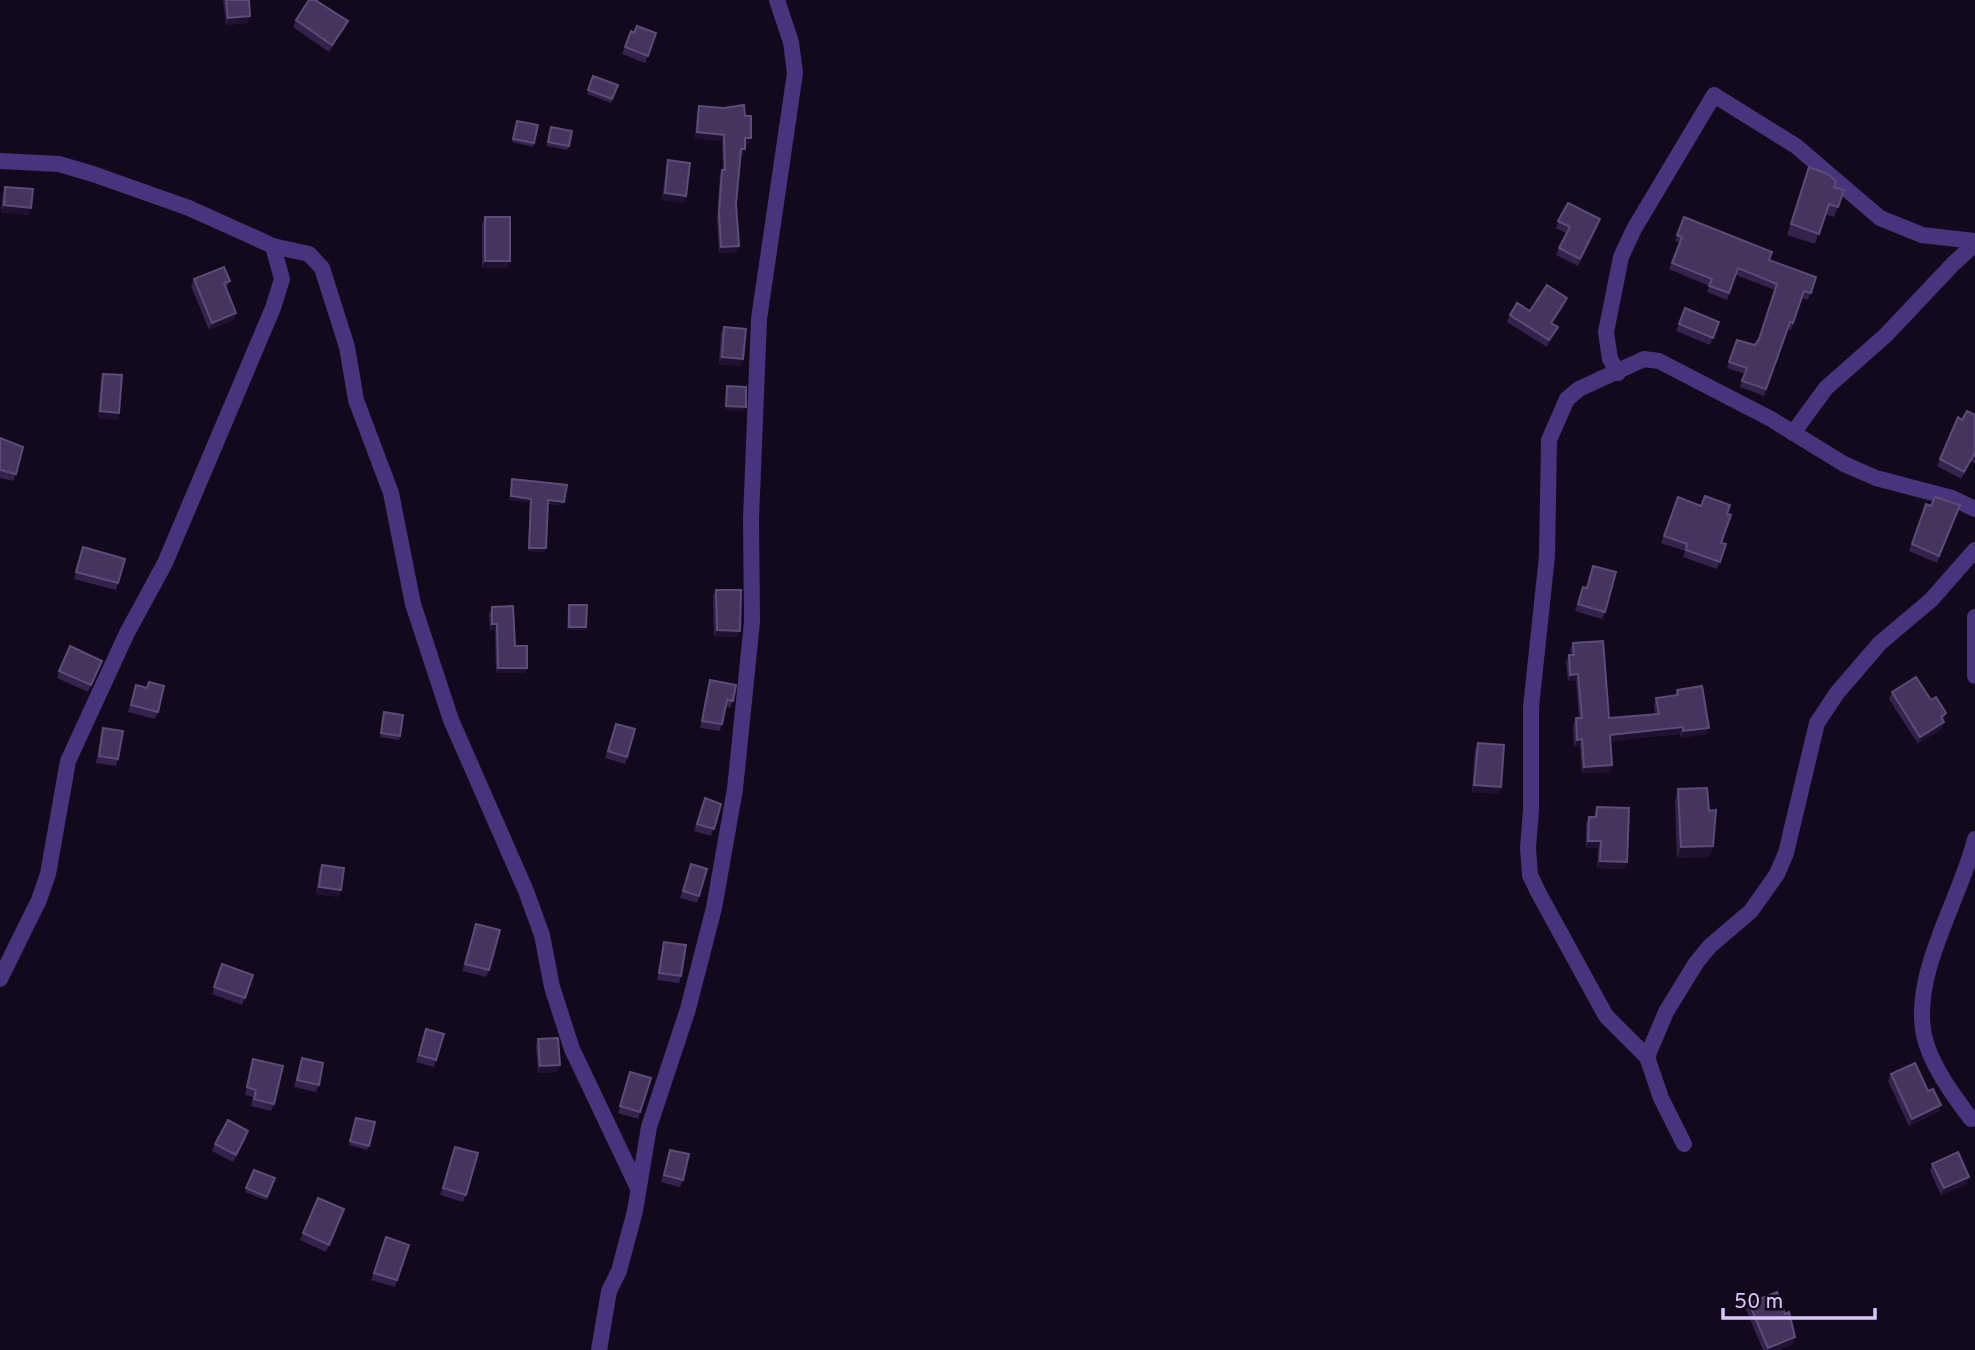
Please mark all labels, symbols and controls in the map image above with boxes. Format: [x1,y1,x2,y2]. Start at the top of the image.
scale bar [1723,1276,1875,1320]
text: 50 m [1734,1289,1783,1316]

